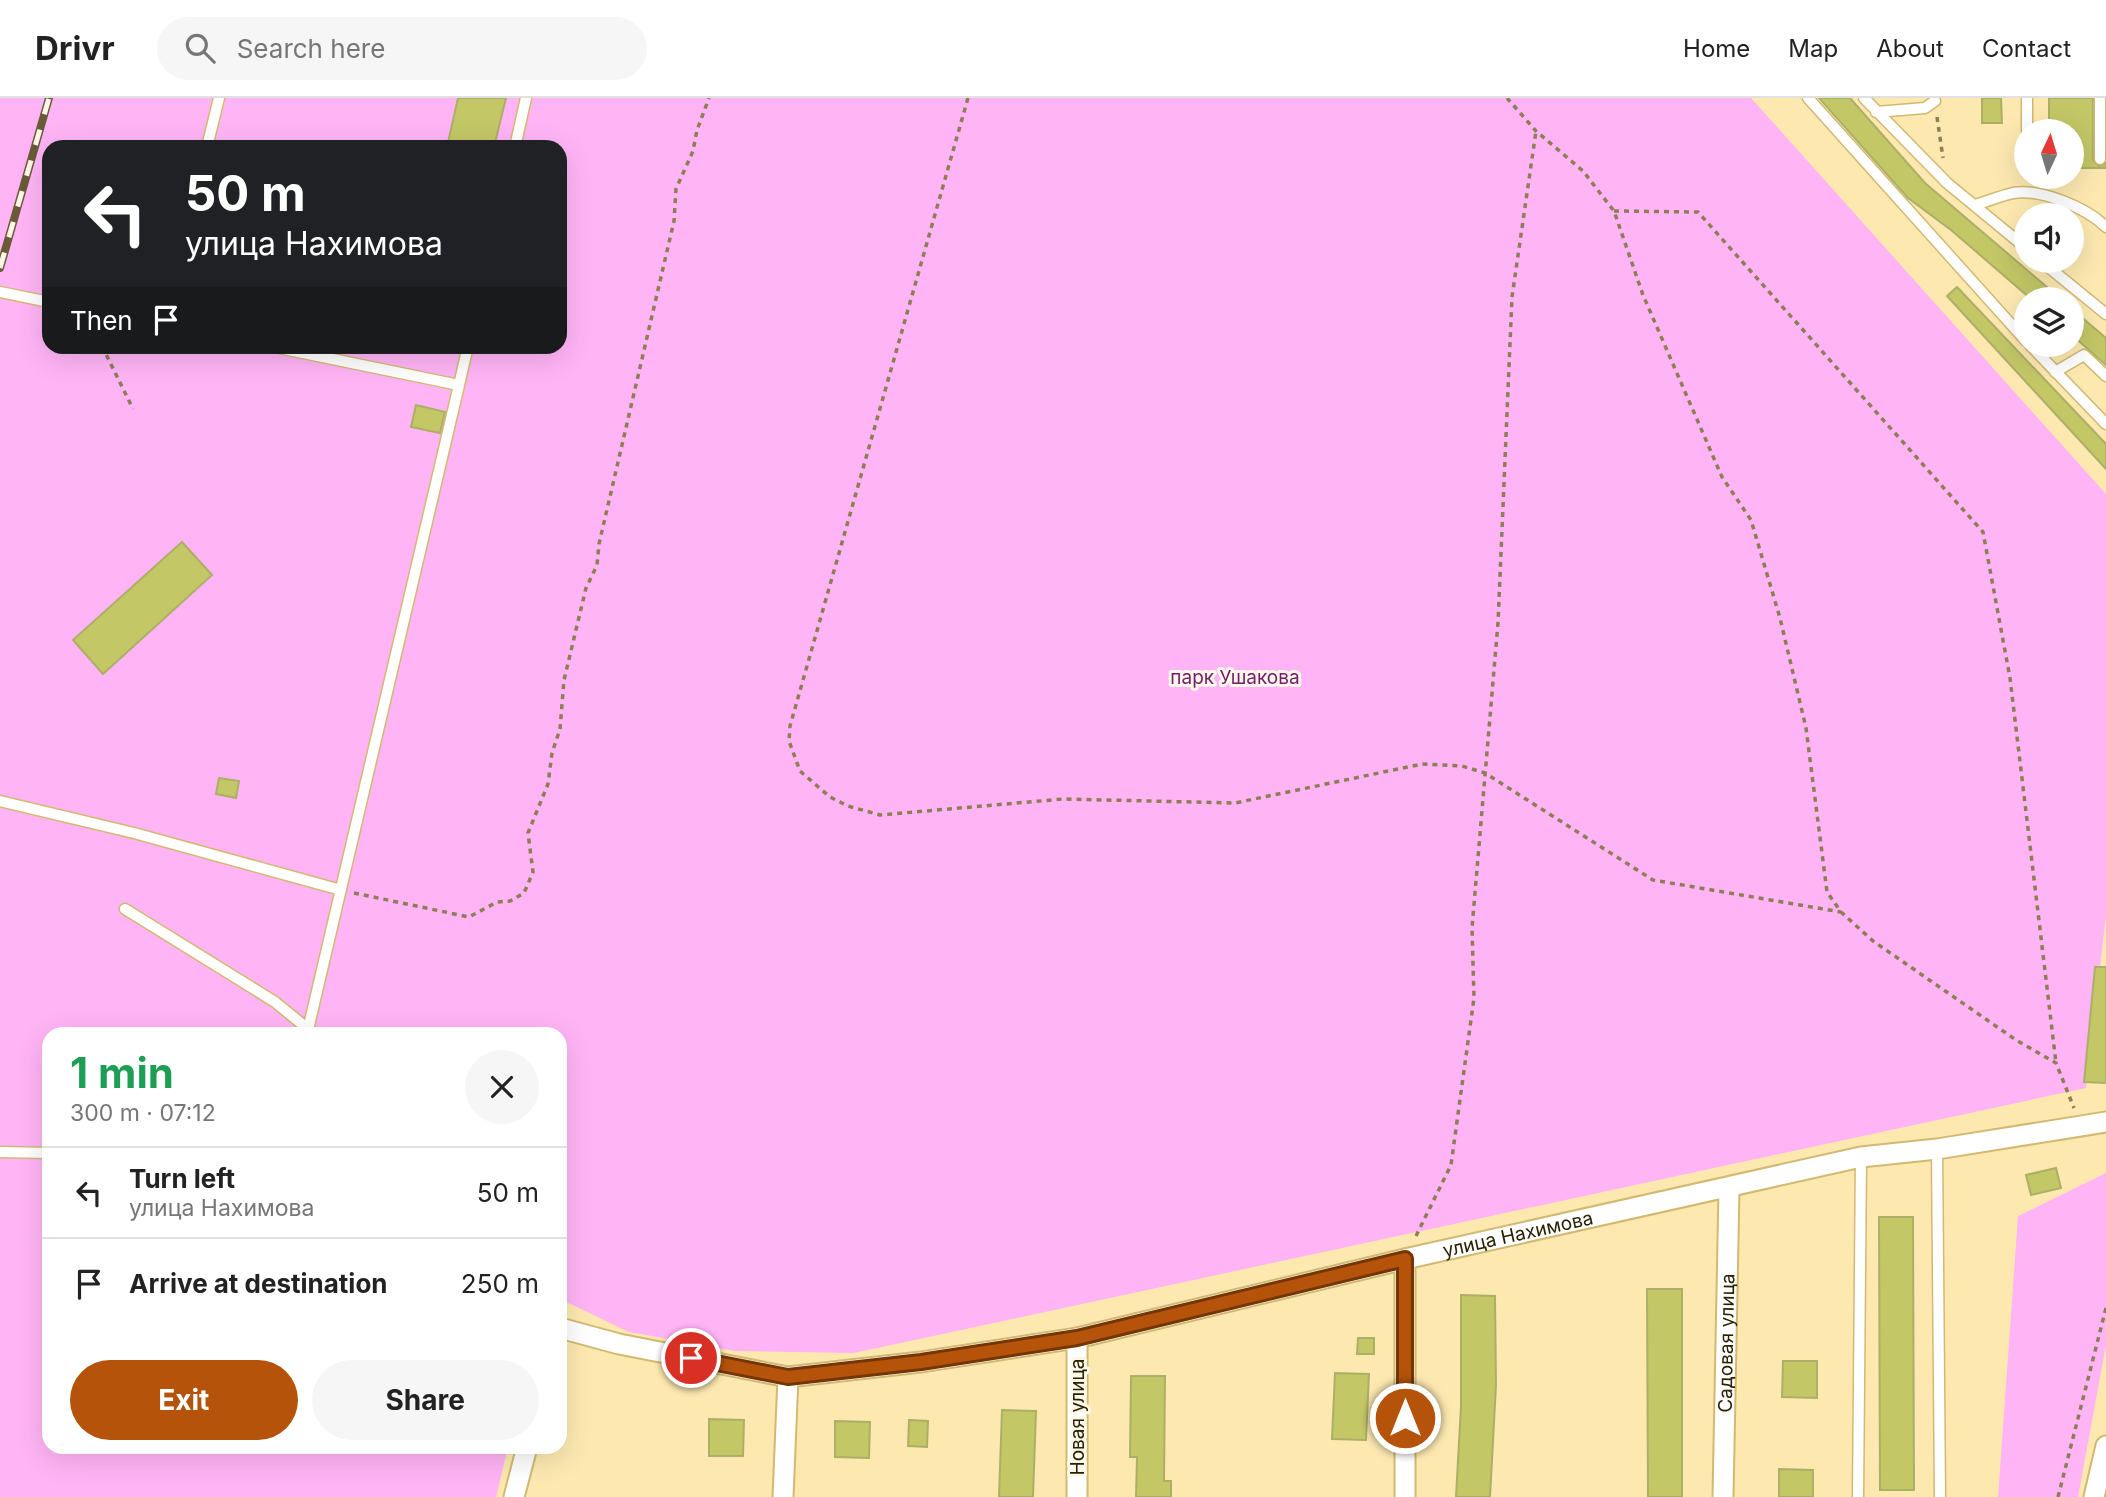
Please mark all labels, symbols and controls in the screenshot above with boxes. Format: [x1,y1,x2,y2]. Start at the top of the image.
search box [157,17,647,80]
text: Drivr [35,28,115,68]
icon: search [181,29,219,67]
text: Search here [237,33,385,64]
text: Home [1683,34,1750,63]
text: Map [1788,34,1838,63]
text: About [1876,34,1944,63]
text: Contact [1982,34,2071,63]
north arrow [2014,119,2084,189]
map controls [2014,119,2084,357]
text: 50 m [185,164,306,223]
icon: left [70,168,161,259]
button: sound [2014,203,2084,273]
text: улица Нахимова [185,224,443,263]
button: layers [2014,287,2084,357]
icon: arrive [147,301,185,339]
text: Then [70,305,133,336]
park label: парк Ушакова [1170,666,1300,689]
text: 1 min [70,1047,174,1098]
button: close [465,1050,539,1124]
text: 300 m · 07:12 [70,1099,216,1127]
text: Turn left [129,1163,235,1194]
icon: left [70,1174,108,1212]
text: 50 m [477,1177,539,1208]
text: улица Нахимова [129,1194,314,1222]
street label: улица Нахимова [1441,1206,1595,1262]
icon: arrive [70,1265,108,1303]
text: Arrive at destination [129,1268,388,1299]
text: 250 m [461,1268,539,1299]
street label: Садовая улица [1714,1273,1739,1413]
pin [661,1328,721,1388]
icon: arrive [672,1339,710,1377]
street label: Новая улица [1066,1359,1089,1475]
button: Exit [70,1360,298,1440]
button: Share [312,1360,539,1440]
position arrow [1368,1381,1442,1455]

